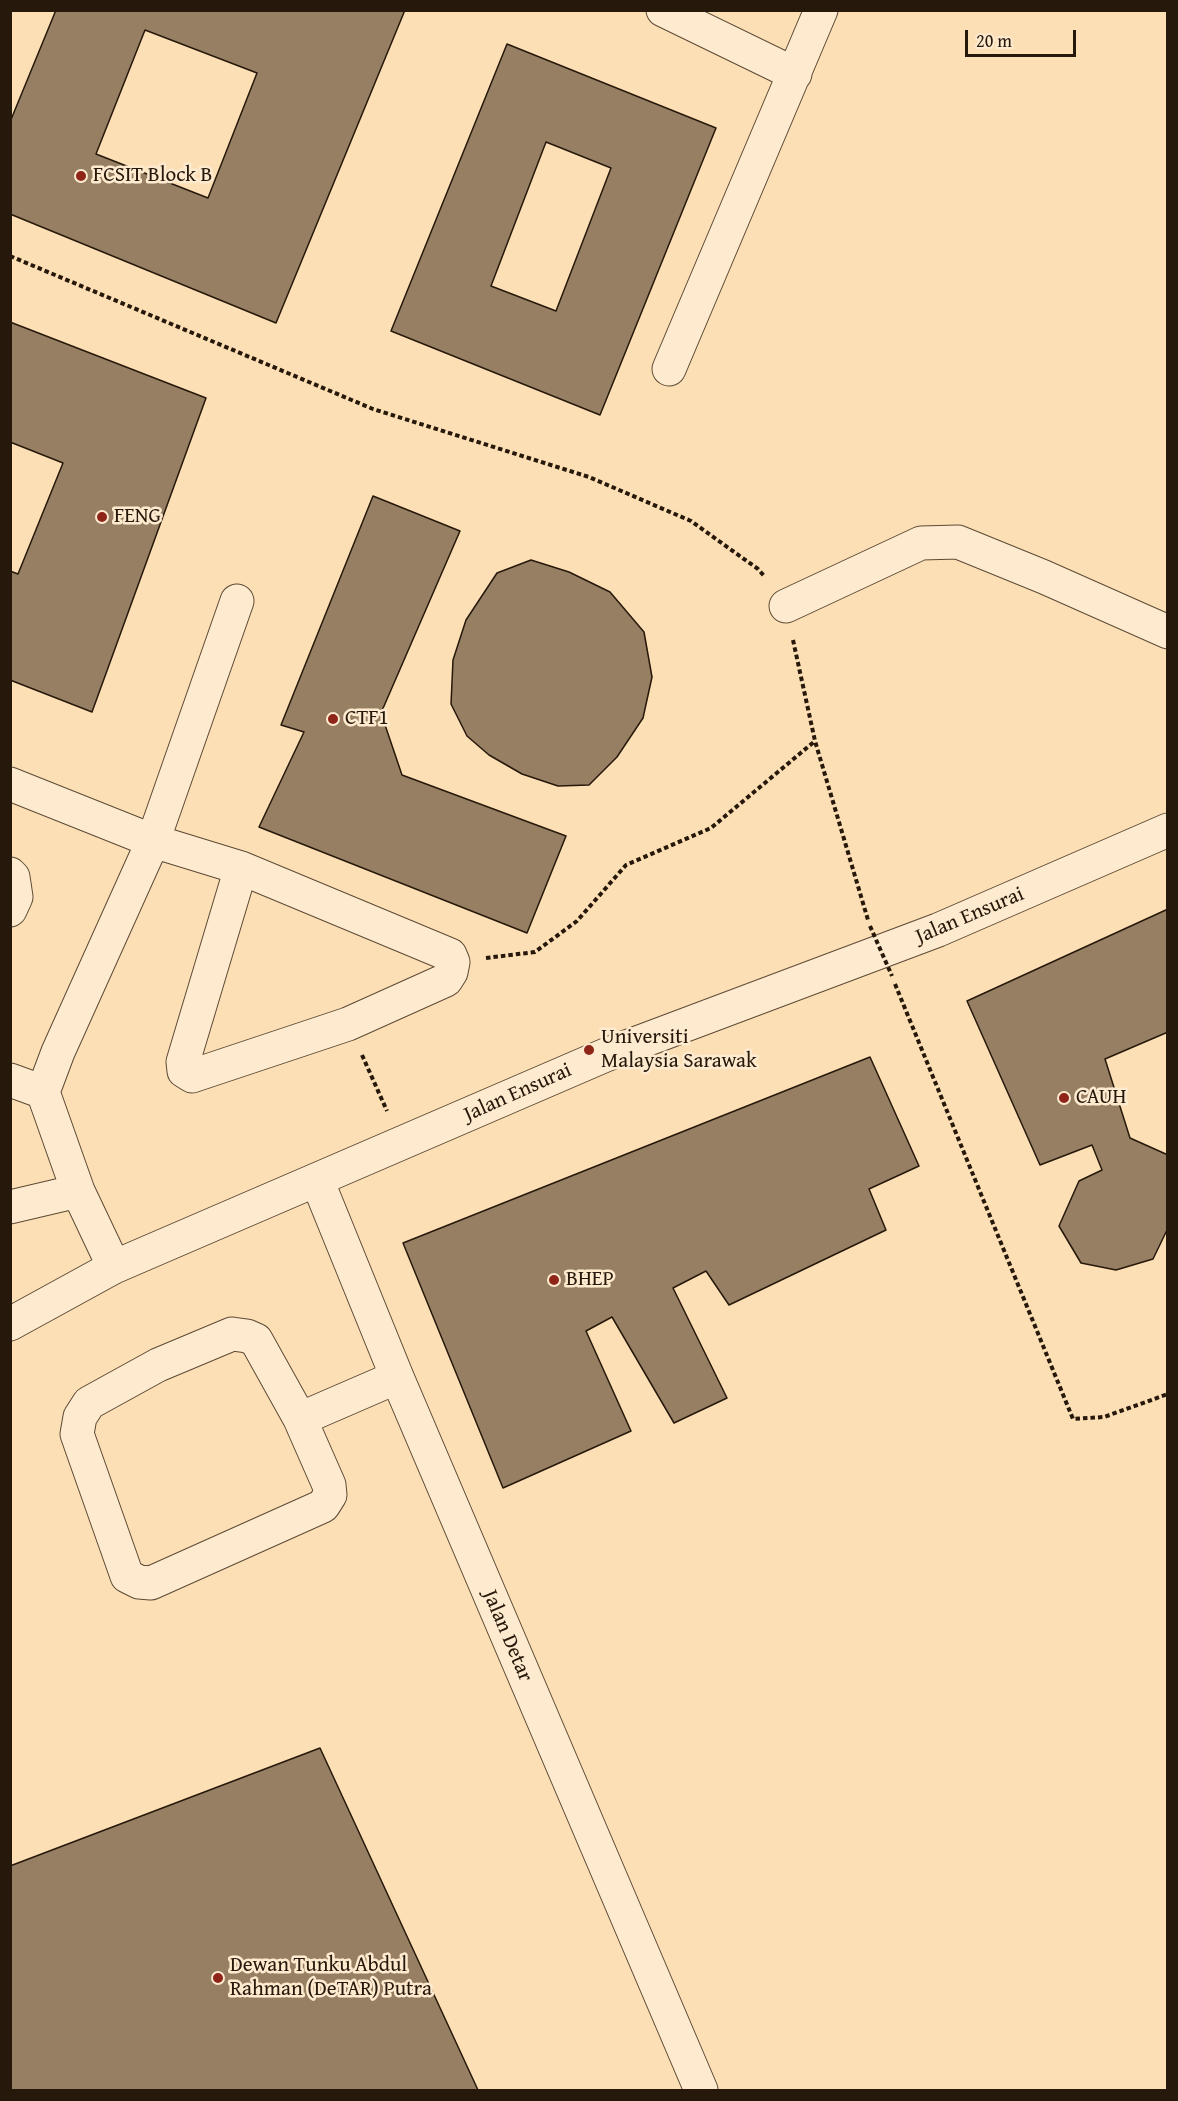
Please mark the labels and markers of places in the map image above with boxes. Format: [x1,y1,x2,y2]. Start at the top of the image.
place label: FCSIT Block B [93,163,212,189]
marker: FCSIT Block B [74,169,88,183]
place label: FENG [114,504,161,530]
marker: FENG [95,510,109,524]
place label: CTF1 [345,706,389,732]
marker: CTF1 [326,712,340,726]
place label: Universiti Malaysia Sarawak [601,1025,757,1075]
marker: Universiti Malaysia Sarawak [582,1043,596,1057]
place label: CAUH [1076,1085,1126,1111]
marker: CAUH [1057,1091,1071,1105]
place label: BHEP [566,1267,614,1293]
marker: BHEP [547,1273,561,1287]
place label: Dewan Tunku Abdul Rahman (DeTAR) Putra [230,1953,432,2003]
marker: Dewan Tunku Abdul Rahman (DeTAR) Putra [211,1971,225,1985]

